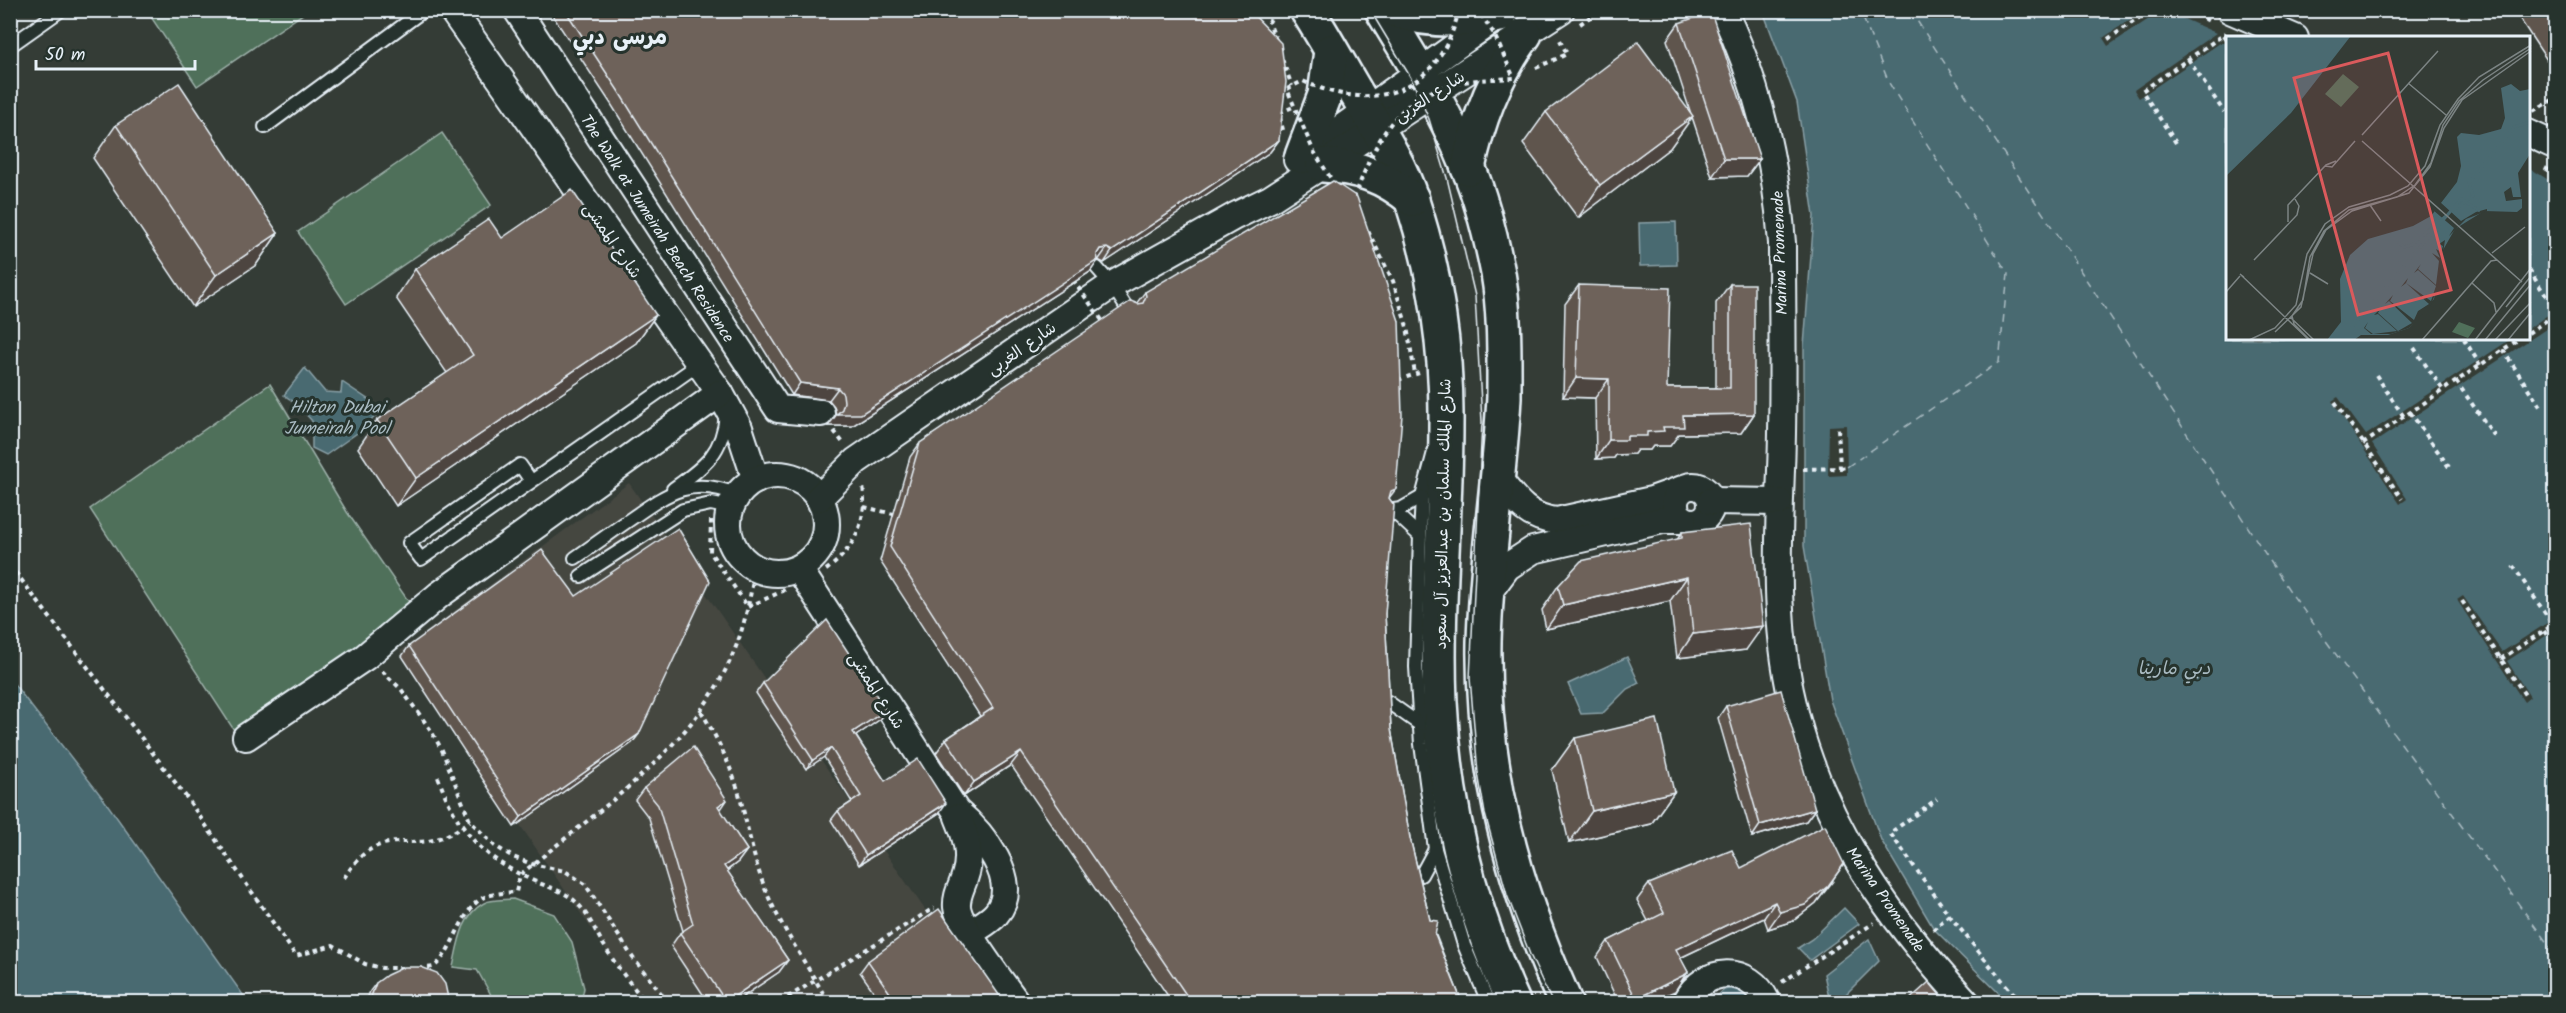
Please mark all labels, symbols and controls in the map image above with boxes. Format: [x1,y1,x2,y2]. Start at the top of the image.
district label: مرسى دبي [573,21,667,56]
scale bar [36,33,195,71]
inset map [2226,36,2530,340]
text: 50 m [45,41,85,70]
street label: شارع الغربى [1389,65,1470,130]
street label: The Walk at Jumeirah Beach Residence [573,110,740,348]
street label: Marina Promenade [1766,191,1795,315]
street label: شارع الممشى [576,198,647,284]
street label: شارع الغربى [982,316,1062,382]
street label: شارع الملك سلمان بن عبدالعزيز آل سعود [1429,378,1458,650]
water label: Hilton Dubai Jumeirah Pool [284,394,393,444]
street label: شارع الممشى [841,647,910,735]
water label: دبي مارينا [2138,655,2211,684]
street label: Marina Promenade [1839,842,1931,958]

